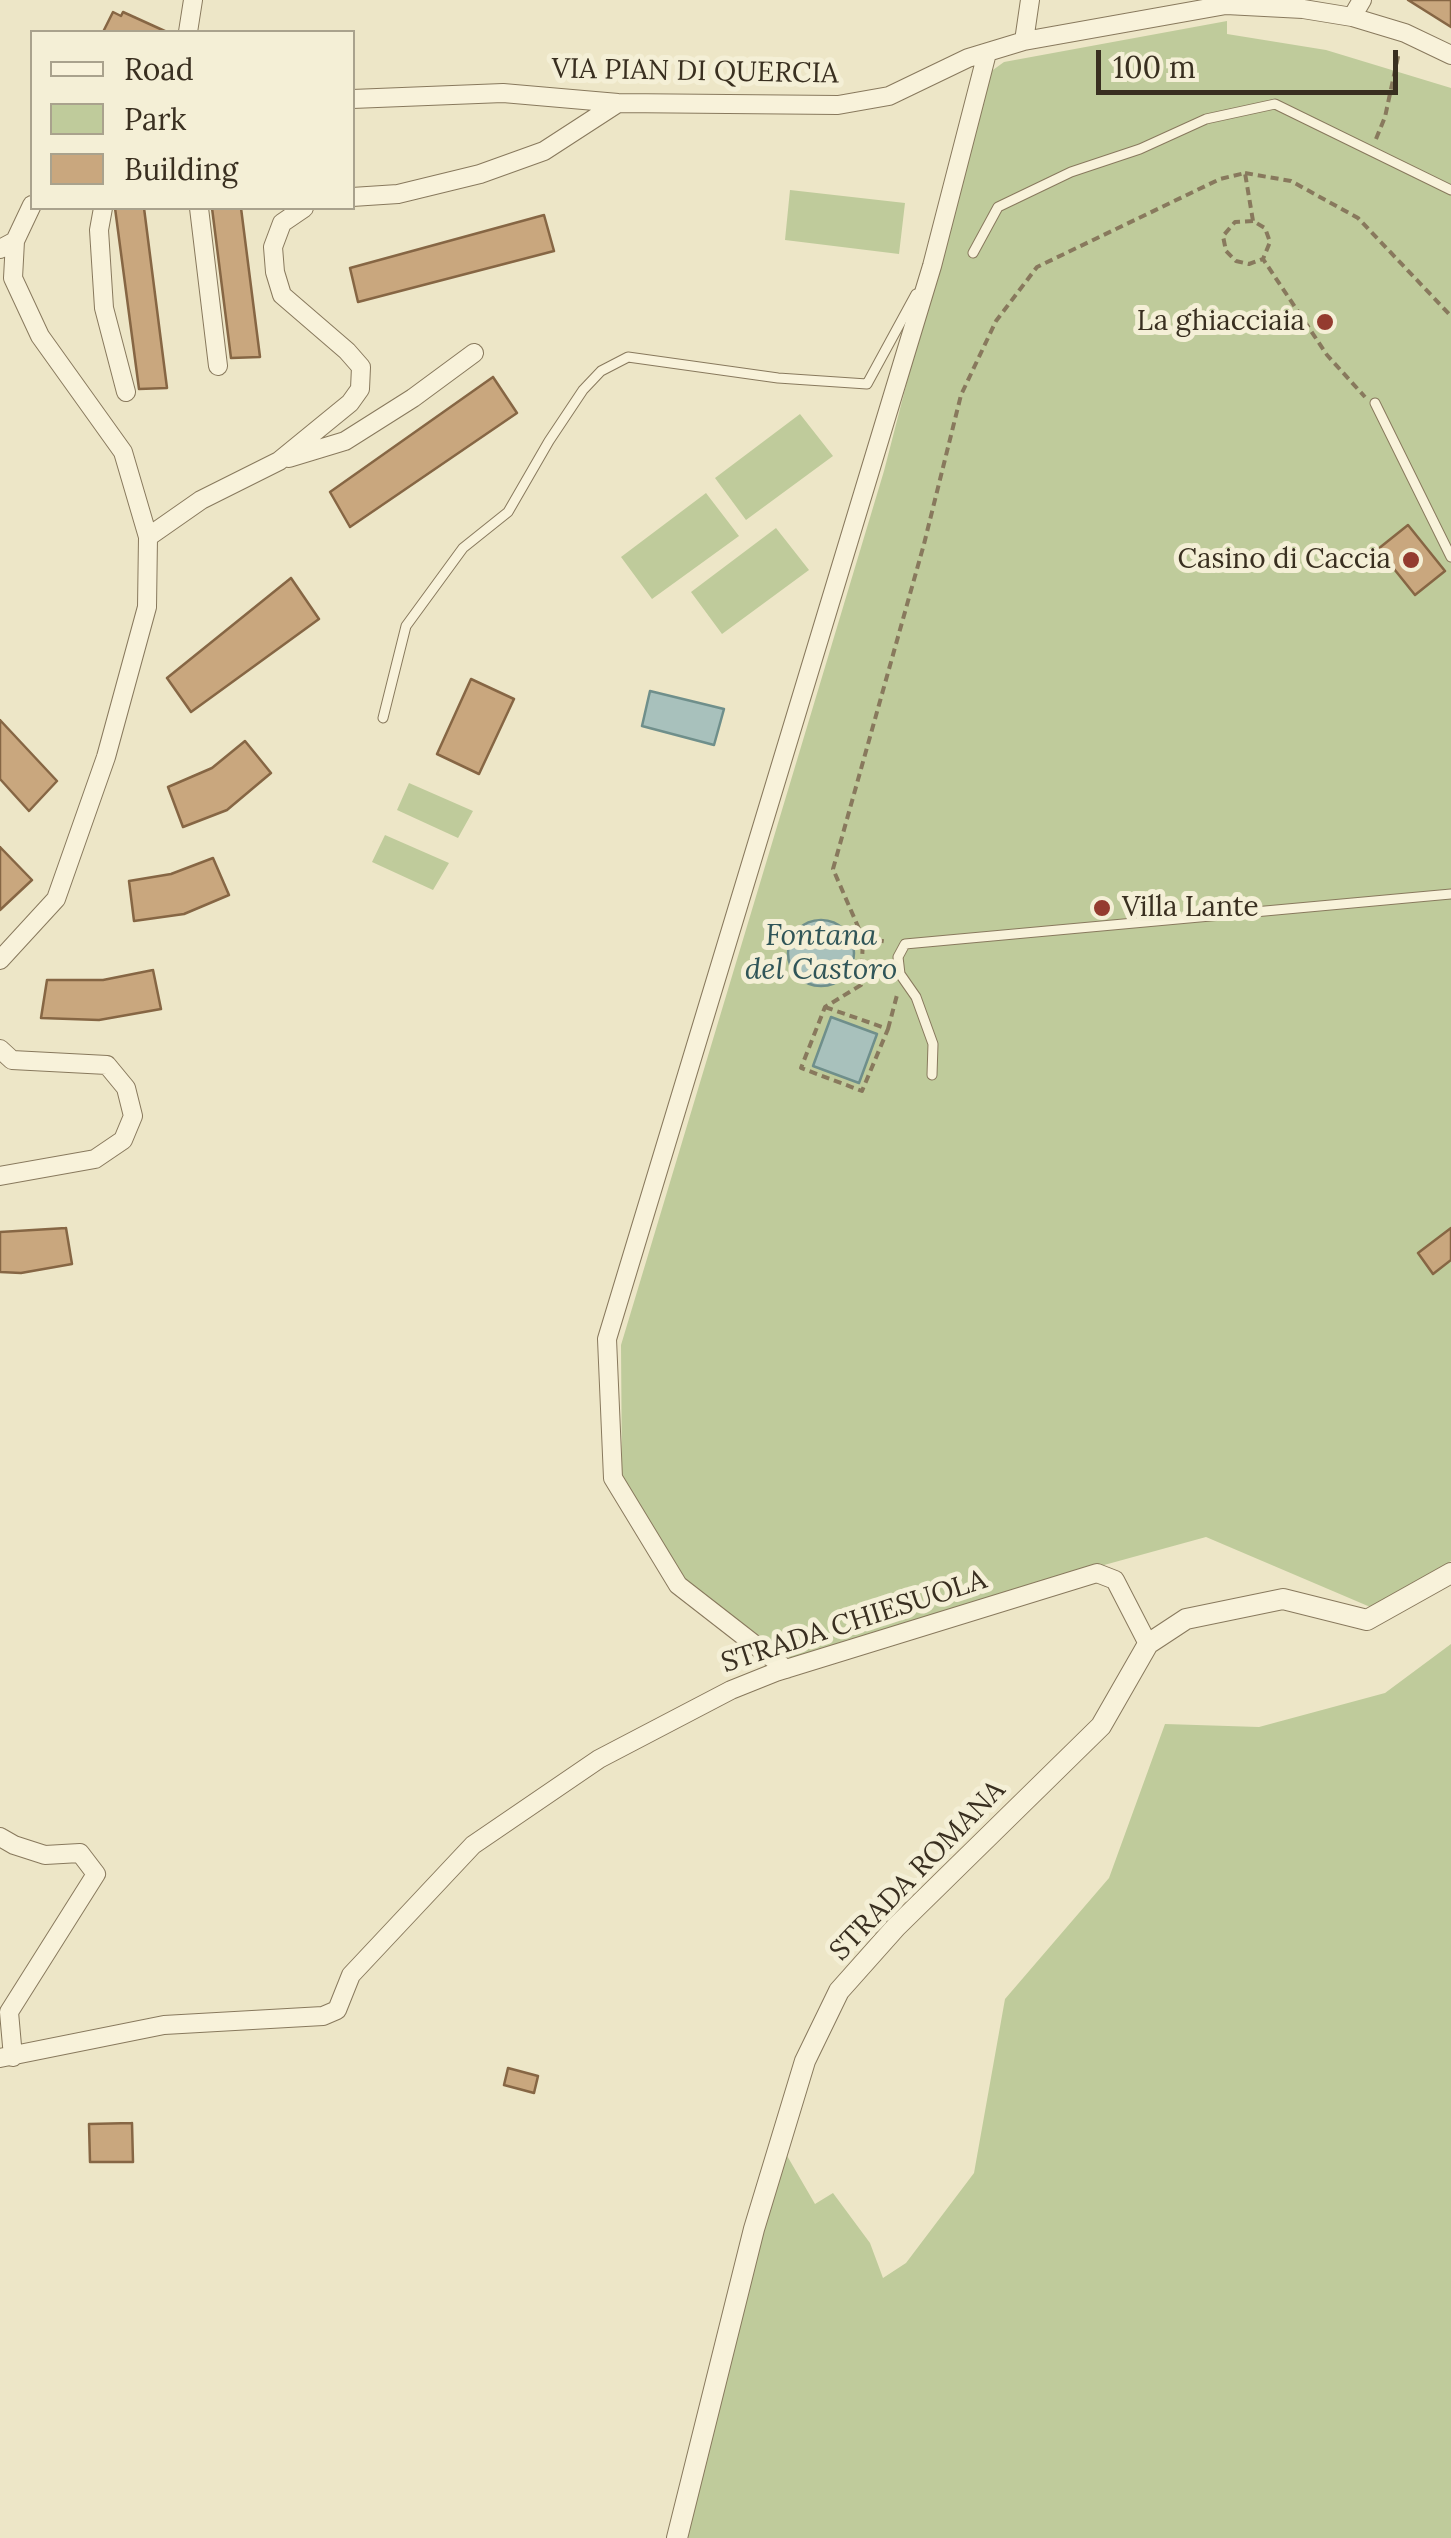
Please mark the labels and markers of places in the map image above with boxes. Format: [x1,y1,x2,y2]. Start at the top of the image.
place label: La ghiacciaia [1137,305,1305,339]
marker: La ghiacciaia [1314,311,1336,333]
place label: Casino di Caccia [1177,543,1391,577]
marker: Casino di Caccia [1400,549,1422,571]
place label: Villa Lante [1122,891,1259,925]
marker: Villa Lante [1091,897,1113,919]

